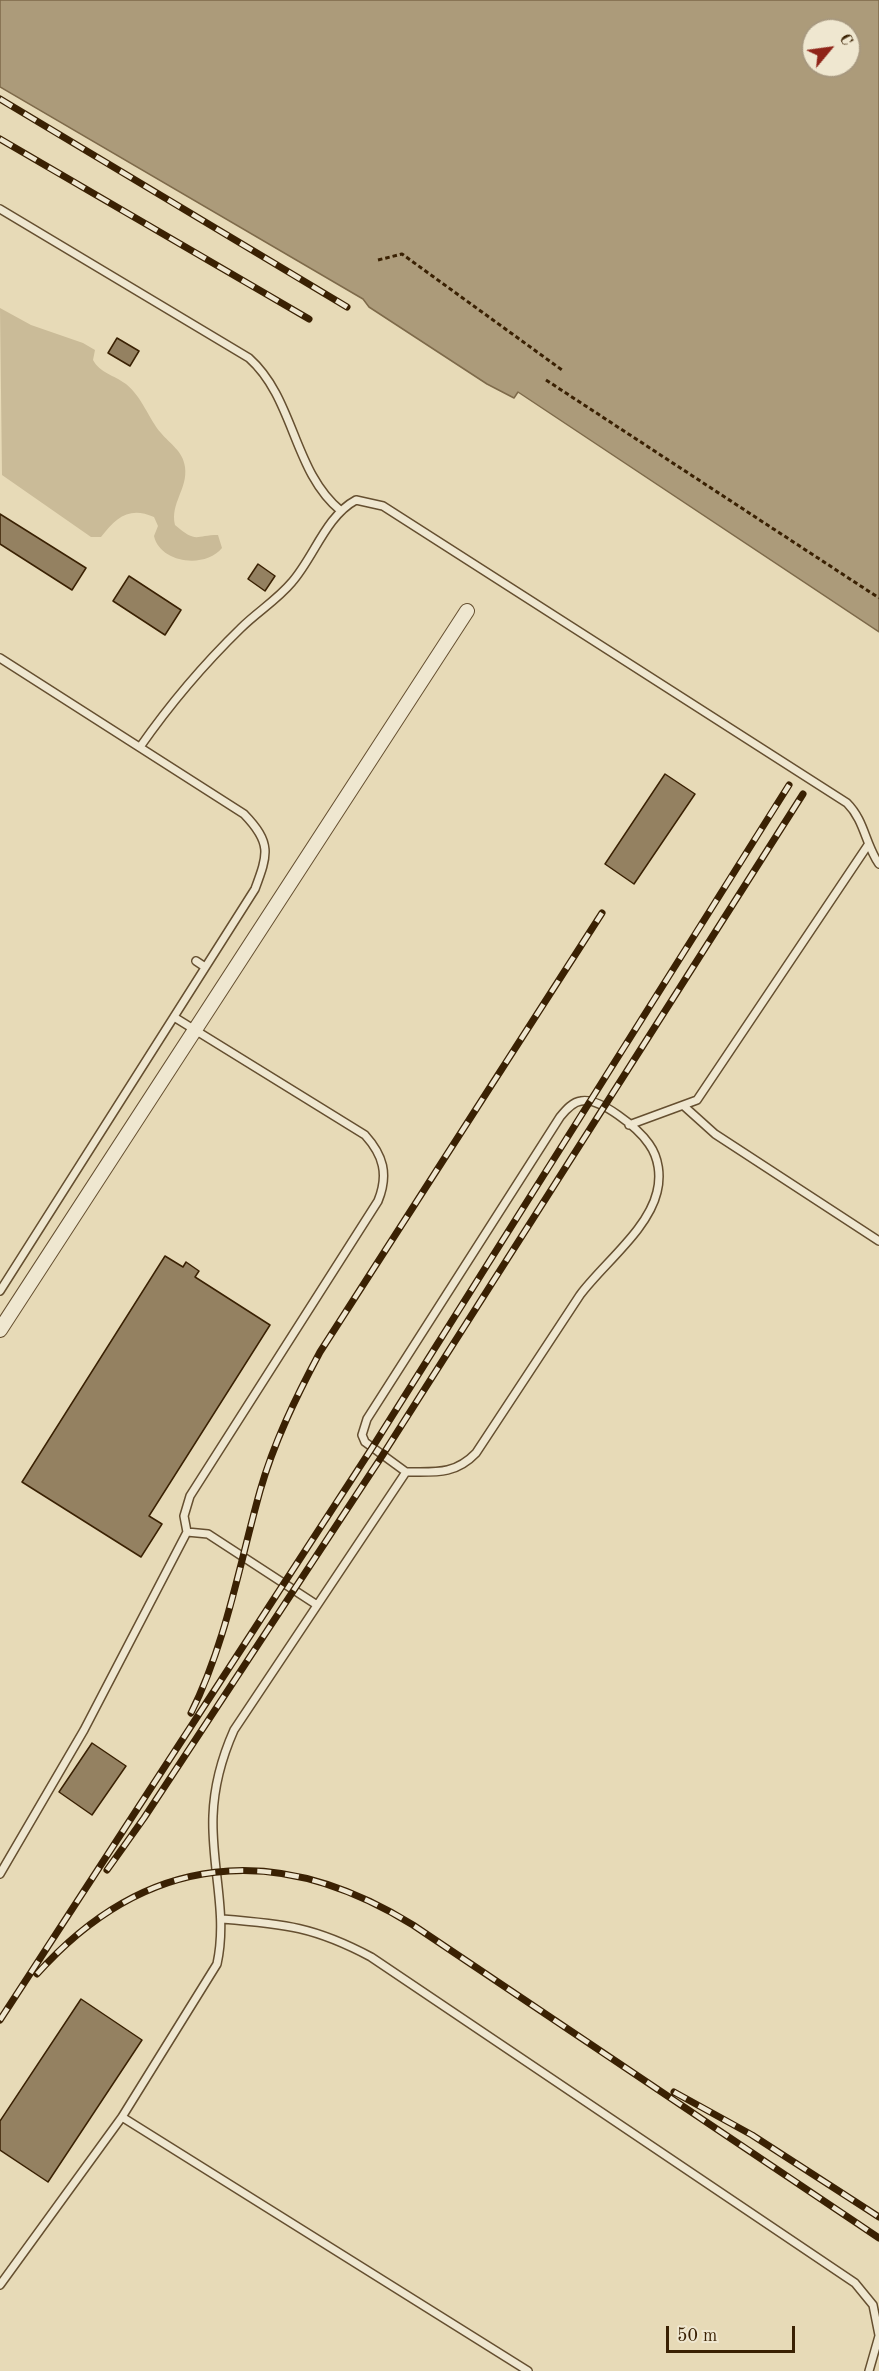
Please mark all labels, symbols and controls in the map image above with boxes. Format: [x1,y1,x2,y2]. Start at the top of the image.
north arrow [801,18,861,78]
text: С [835,32,855,49]
scale bar [669,2314,798,2352]
text: 50 m [677,2327,717,2345]

